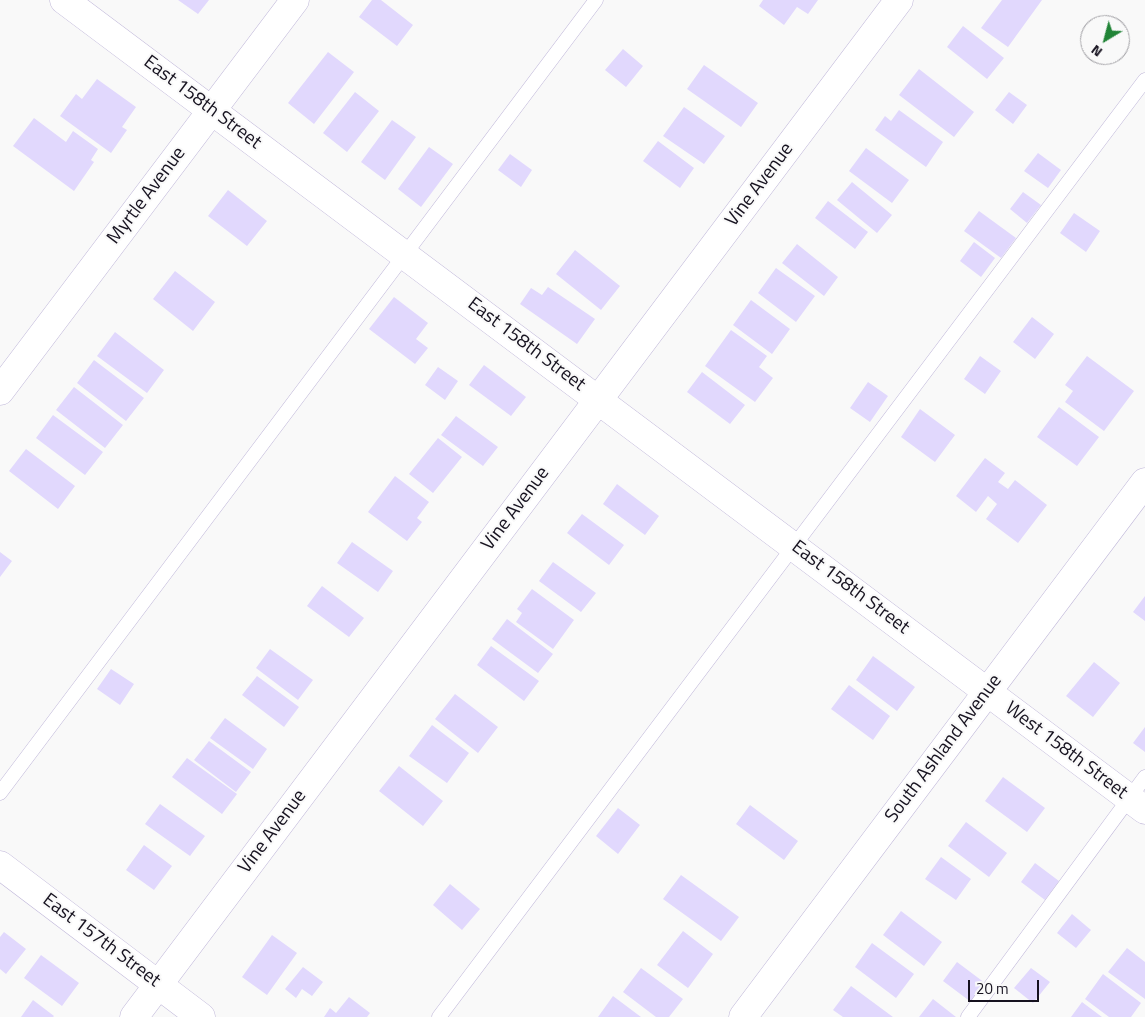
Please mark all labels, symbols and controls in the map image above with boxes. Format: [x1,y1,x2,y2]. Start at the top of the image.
north arrow [1080,15,1130,65]
text: N [1086,40,1106,63]
street label: East 158th Street [139,51,265,155]
street label: Vine Avenue [721,139,799,231]
street label: Myrtle Avenue [103,143,191,249]
street label: East 158th Street [463,293,589,397]
street label: Vine Avenue [477,463,555,555]
street label: East 158th Street [787,536,913,640]
street label: South Ashland Avenue [881,670,1007,828]
street label: West 158th Street [1000,697,1132,805]
street label: Vine Avenue [234,786,312,878]
street label: East 157th Street [38,889,164,993]
scale bar [970,970,1041,1002]
text: 20 m [976,977,1009,1000]

